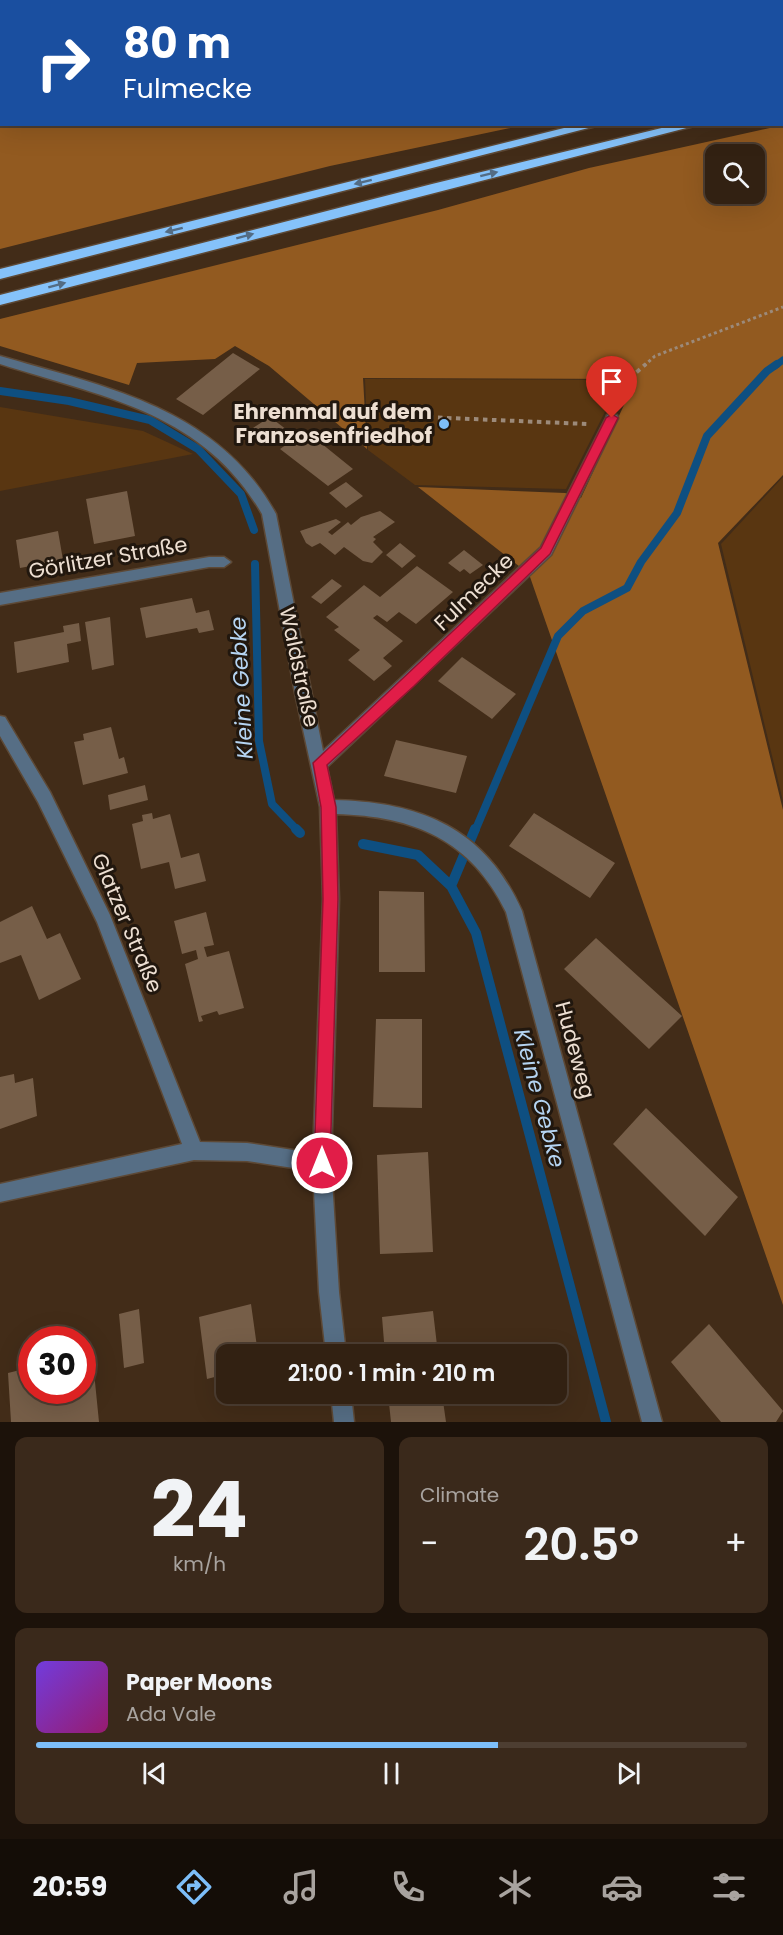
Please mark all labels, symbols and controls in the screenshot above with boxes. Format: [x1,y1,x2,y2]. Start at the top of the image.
text: 80 m [123,14,231,73]
icon: right [24,24,102,102]
text: Fulmecke [123,70,252,107]
map controls [705,144,765,204]
button: search [705,144,765,204]
one-way arrow [480,169,498,179]
one-way arrow [354,177,372,187]
one-way arrow [165,225,183,235]
one-way arrow [236,231,255,241]
one-way arrow [48,280,66,289]
pin [586,356,637,418]
icon: arrive [595,365,628,398]
place label: Ehrenmal auf dem Franzosenfriedhof [233,397,432,450]
marker: Ehrenmal auf dem Franzosenfriedhof [437,417,451,431]
street label: Görlitzer Straße [26,529,190,586]
street label: Fulmecke [427,546,520,637]
street label: Waldstraße [273,604,326,730]
water label: Kleine Gebke [222,616,261,760]
street label: Glatzer Straße [85,849,170,997]
street label: Hudeweg [549,998,602,1102]
water label: Kleine Gebke [506,1025,573,1171]
position arrow [290,1131,354,1195]
speed limit sign: 30 [18,1326,96,1404]
text: 21:00 · 1 min · 210 m [288,1358,495,1389]
text: 24 [151,1455,248,1564]
text: Climate [420,1481,499,1509]
text: 20.5° [524,1513,639,1576]
text: − [420,1520,438,1567]
text: + [724,1520,747,1567]
text: km/h [173,1550,226,1578]
text: Paper Moons [126,1667,273,1698]
text: Ada Vale [126,1700,216,1728]
icon: previous [138,1757,171,1790]
icon: pause [375,1757,408,1790]
icon: next [612,1757,645,1790]
icon: directions [173,1866,215,1908]
icon: music [280,1866,322,1908]
icon: phone [387,1866,429,1908]
icon: climate [494,1866,536,1908]
icon: car [601,1866,643,1908]
icon: filters [708,1866,750,1908]
text: 20:59 [33,1868,107,1905]

